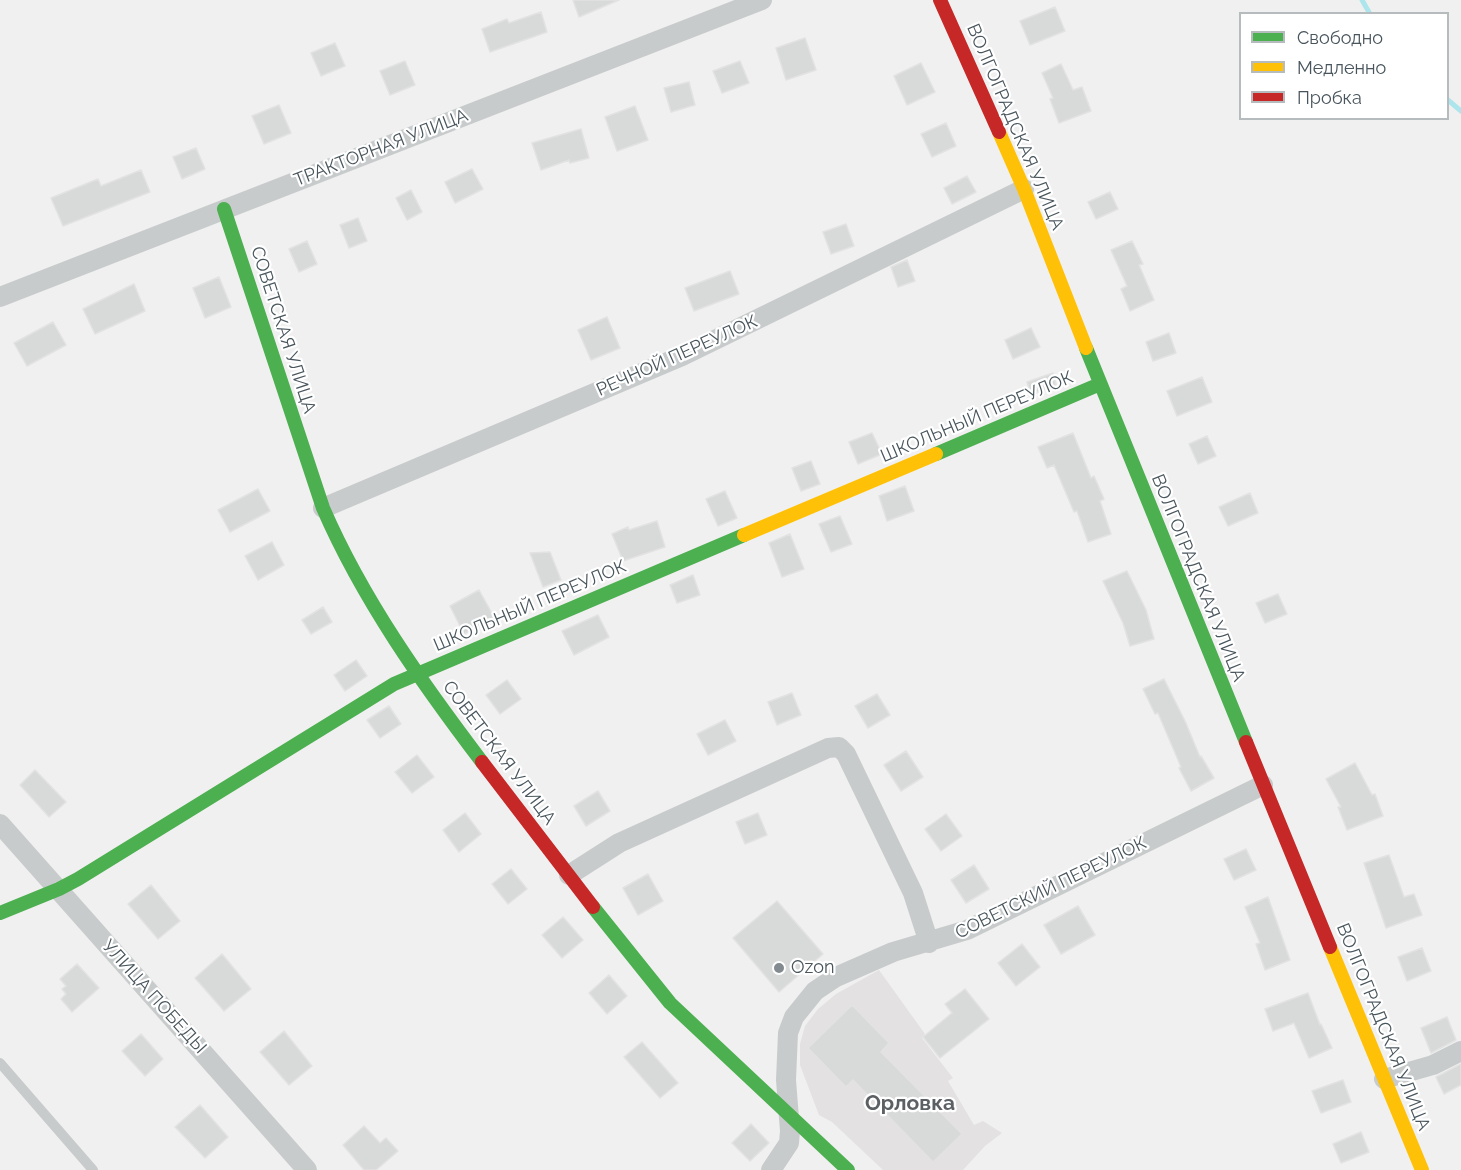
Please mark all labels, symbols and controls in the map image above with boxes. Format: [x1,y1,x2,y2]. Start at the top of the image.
legend [1239,12,1449,120]
street label: ВОЛГОГРАДСКАЯ УЛИЦА [962,21,1068,233]
text: Свободно [1297,27,1383,48]
text: Медленно [1297,57,1386,78]
text: Пробка [1297,87,1362,108]
street label: ТРАКТОРНАЯ УЛИЦА [291,105,471,191]
street label: СОВЕТСКАЯ УЛИЦА [246,244,320,416]
street label: РЕЧНОЙ ПЕРЕУЛОК [593,311,761,401]
street label: ШКОЛЬНЫЙ ПЕРЕУЛОК [877,367,1077,467]
street label: ВОЛГОГРАДСКАЯ УЛИЦА [1146,471,1250,685]
street label: ШКОЛЬНЫЙ ПЕРЕУЛОК [430,556,630,656]
street label: СОВЕТСКАЯ УЛИЦА [438,677,560,829]
street label: СОВЕТСКИЙ ПЕРЕУЛОК [952,832,1150,944]
street label: ВОЛГОГРАДСКАЯ УЛИЦА [1331,920,1435,1134]
street label: УЛИЦА ПОБЕДЫ [97,936,211,1058]
place label: Ozon [791,957,834,979]
marker: Ozon [772,961,786,975]
district label: Орловка [865,1091,955,1117]

